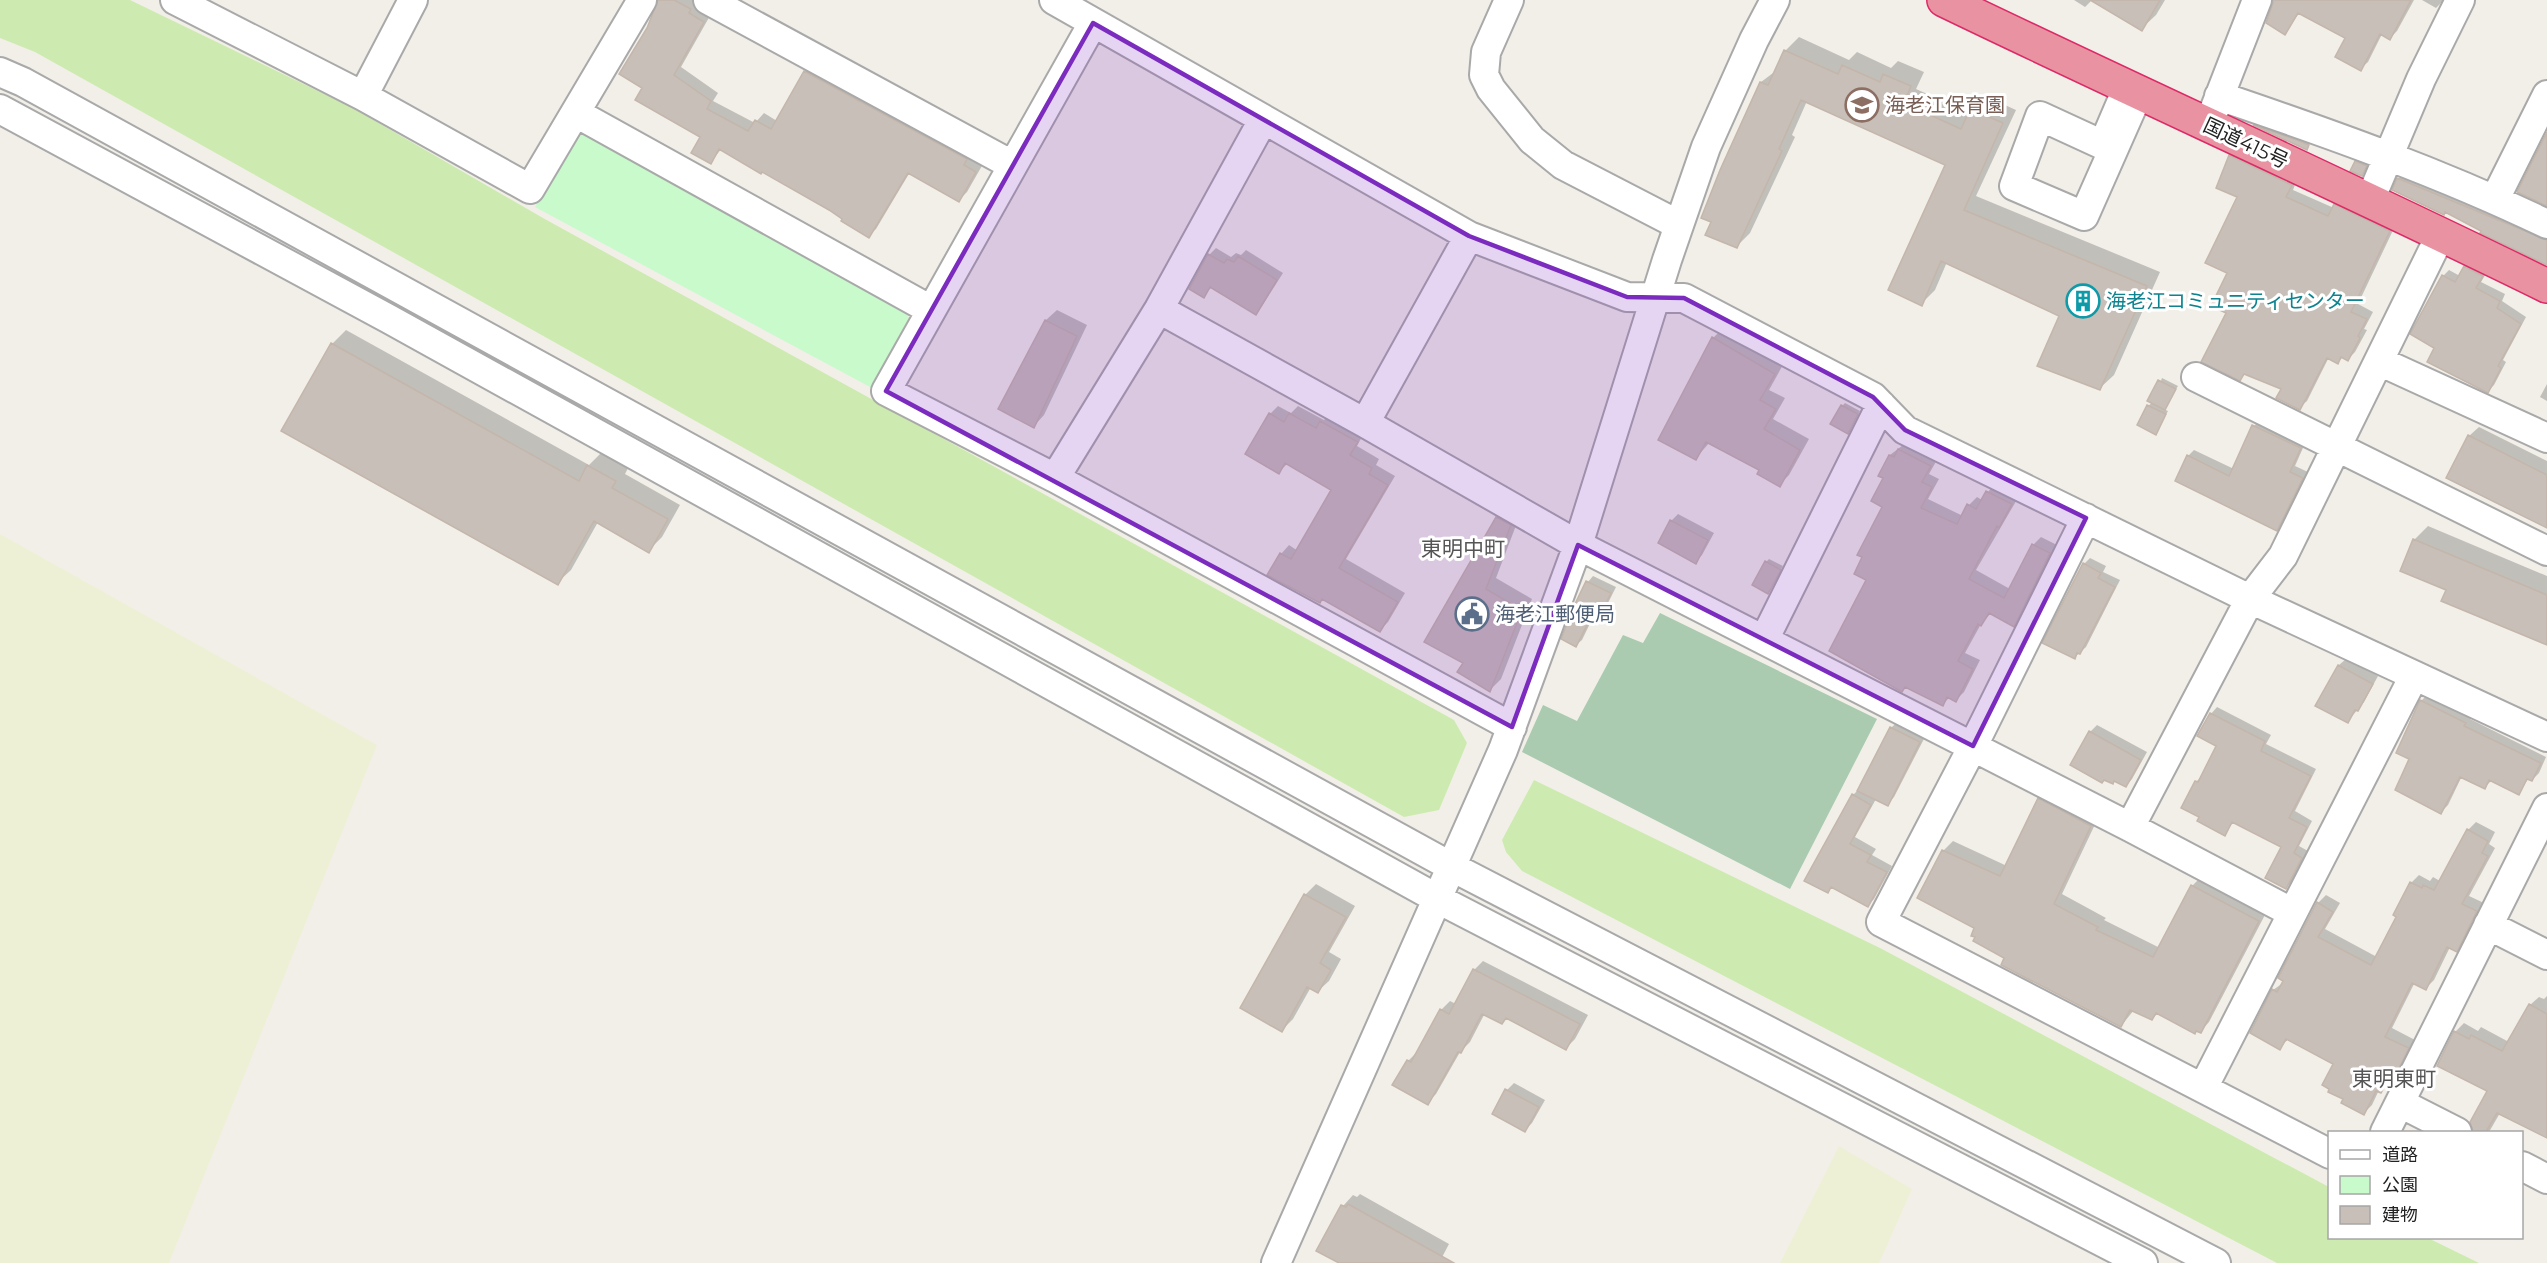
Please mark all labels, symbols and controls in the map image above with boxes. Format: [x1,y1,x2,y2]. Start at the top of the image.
school or university icon: 海老江保育園 [1844,87,1880,123]
place label: 海老江保育園 [1885,93,2005,117]
street label: 国道415号 [2200,113,2292,173]
building icon: 海老江コミュニティセンター [2065,283,2101,319]
place label: 海老江コミュニティセンター [2106,289,2365,313]
district label: 東明中町 [1421,536,1505,561]
public building icon: 海老江郵便局 [1454,596,1490,632]
place label: 海老江郵便局 [1495,602,1615,626]
district label: 東明東町 [2352,1066,2436,1091]
legend [2328,1131,2523,1239]
text: 道路 [2382,1144,2418,1166]
text: 公園 [2382,1174,2418,1196]
text: 建物 [2382,1204,2418,1226]

